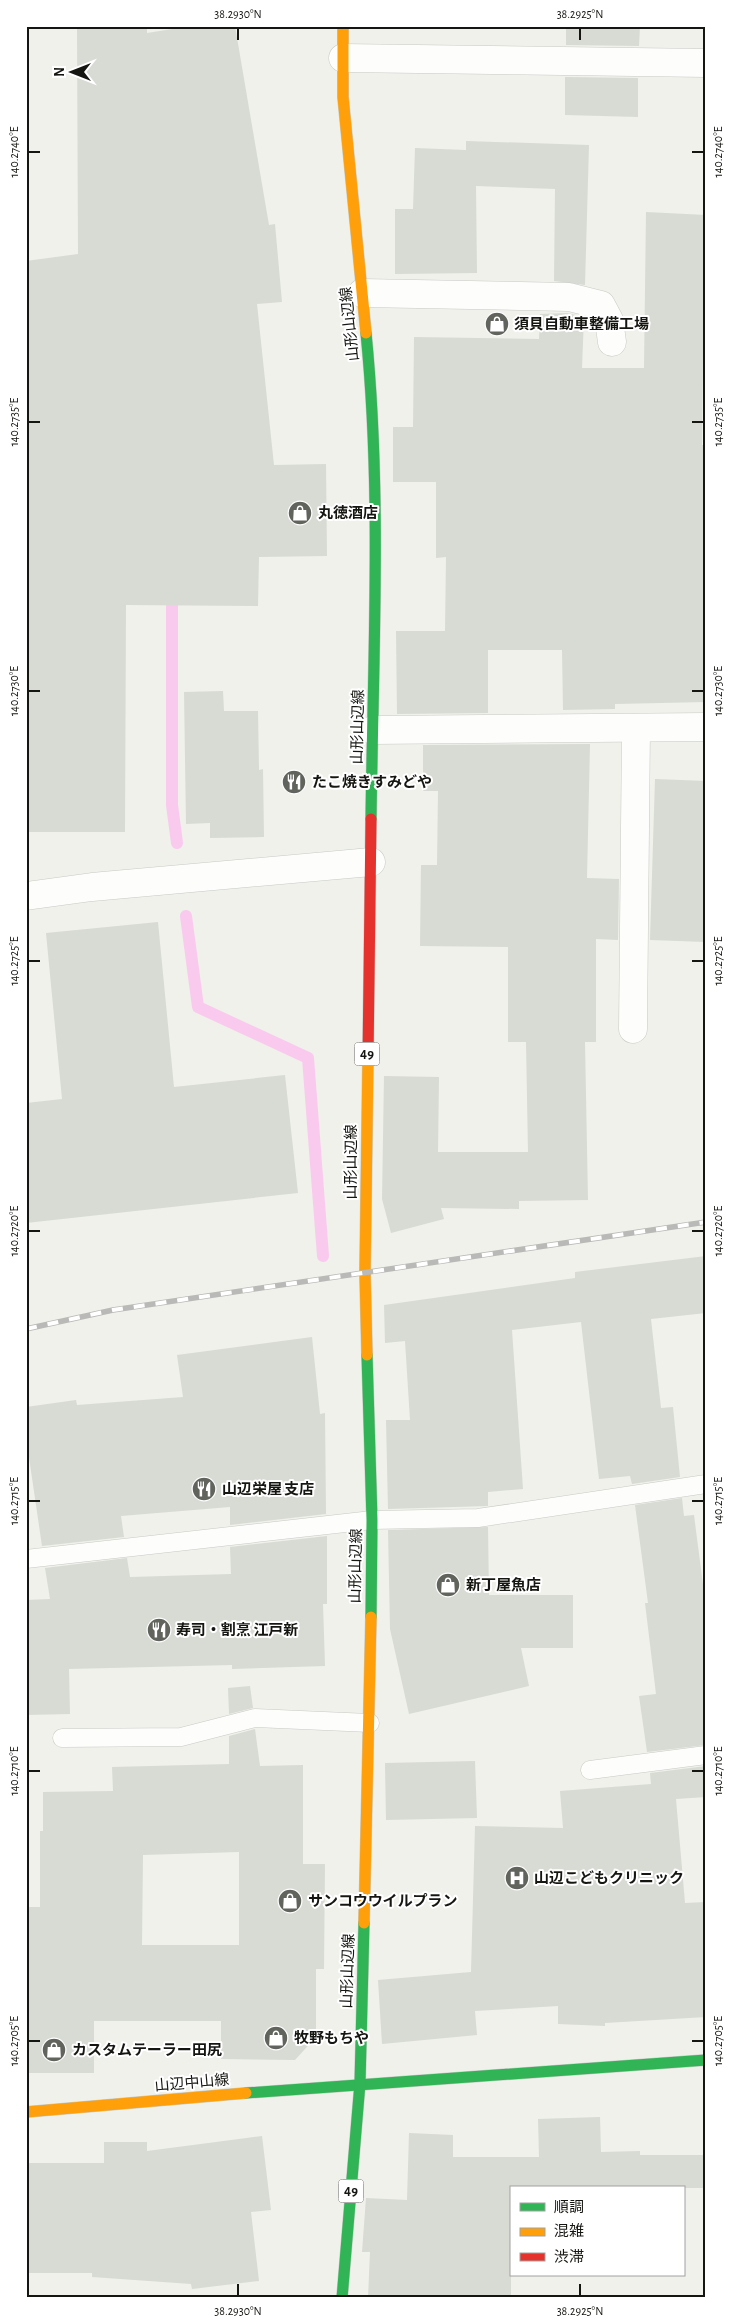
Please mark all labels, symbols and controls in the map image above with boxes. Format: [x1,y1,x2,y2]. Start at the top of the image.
text: 38.2930°N [214,8,262,20]
text: 38.2925°N [557,8,603,20]
north arrow [48,48,98,98]
text: N [53,67,67,77]
text: 140.2740°E [8,126,20,177]
text: 140.2740°E [712,126,724,177]
street label: 山形山辺線 [338,286,361,362]
shop icon: 須貝自動車整備工場 [484,311,510,337]
place label: 須貝自動車整備工場 [514,316,649,332]
text: 140.2735°E [8,397,20,446]
text: 140.2735°E [712,397,724,446]
shop icon: 丸徳酒店 [287,500,313,526]
place label: 丸徳酒店 [318,505,378,521]
text: 140.2730°E [8,666,20,716]
text: 140.2730°E [712,666,724,716]
street label: 山形山辺線 [349,689,366,765]
restaurant icon: たこ焼きすみどや [281,769,307,795]
place label: たこ焼きすみどや [312,774,432,790]
text: 140.2725°E [8,936,20,986]
text: 140.2725°E [712,936,724,986]
road number: 49 [354,1042,380,1066]
street label: 山形山辺線 [343,1124,359,1200]
text: 140.2720°E [8,1206,20,1256]
text: 140.2720°E [712,1206,724,1256]
restaurant icon: 山辺栄屋 支店 [191,1476,217,1502]
text: 140.2715°E [8,1477,20,1525]
text: 140.2715°E [712,1477,724,1525]
place label: 山辺栄屋 支店 [222,1481,314,1497]
street label: 山形山辺線 [347,1528,364,1604]
shop icon: 新丁屋魚店 [435,1572,461,1598]
place label: 新丁屋魚店 [466,1577,541,1593]
restaurant icon: 寿司・割烹 江戸新 [146,1617,172,1643]
place label: 寿司・割烹 江戸新 [176,1622,298,1638]
text: 140.2710°E [8,1746,20,1796]
text: 140.2710°E [712,1746,724,1796]
hospital icon: 山辺こどもクリニック [504,1865,530,1891]
place label: 山辺こどもクリニック [534,1870,684,1886]
shop icon: サンコウウイルプラン [277,1888,303,1914]
place label: サンコウウイルプラン [308,1893,457,1909]
street label: 山形山辺線 [338,1933,357,2009]
text: 140.2705°E [8,2016,20,2066]
text: 140.2705°E [712,2016,724,2066]
shop icon: 牧野もちや [263,2025,289,2051]
place label: 牧野もちや [294,2030,369,2046]
shop icon: カスタムテーラー田尻 [41,2037,67,2063]
place label: カスタムテーラー田尻 [72,2042,222,2058]
street label: 山辺中山線 [154,2071,230,2094]
road number: 49 [338,2180,364,2202]
legend [510,2186,684,2276]
text: 順調 [554,2200,584,2215]
text: 混雑 [554,2223,584,2239]
text: 渋滞 [554,2249,584,2265]
text: 38.2930°N [214,2305,262,2317]
text: 38.2925°N [557,2305,603,2317]

